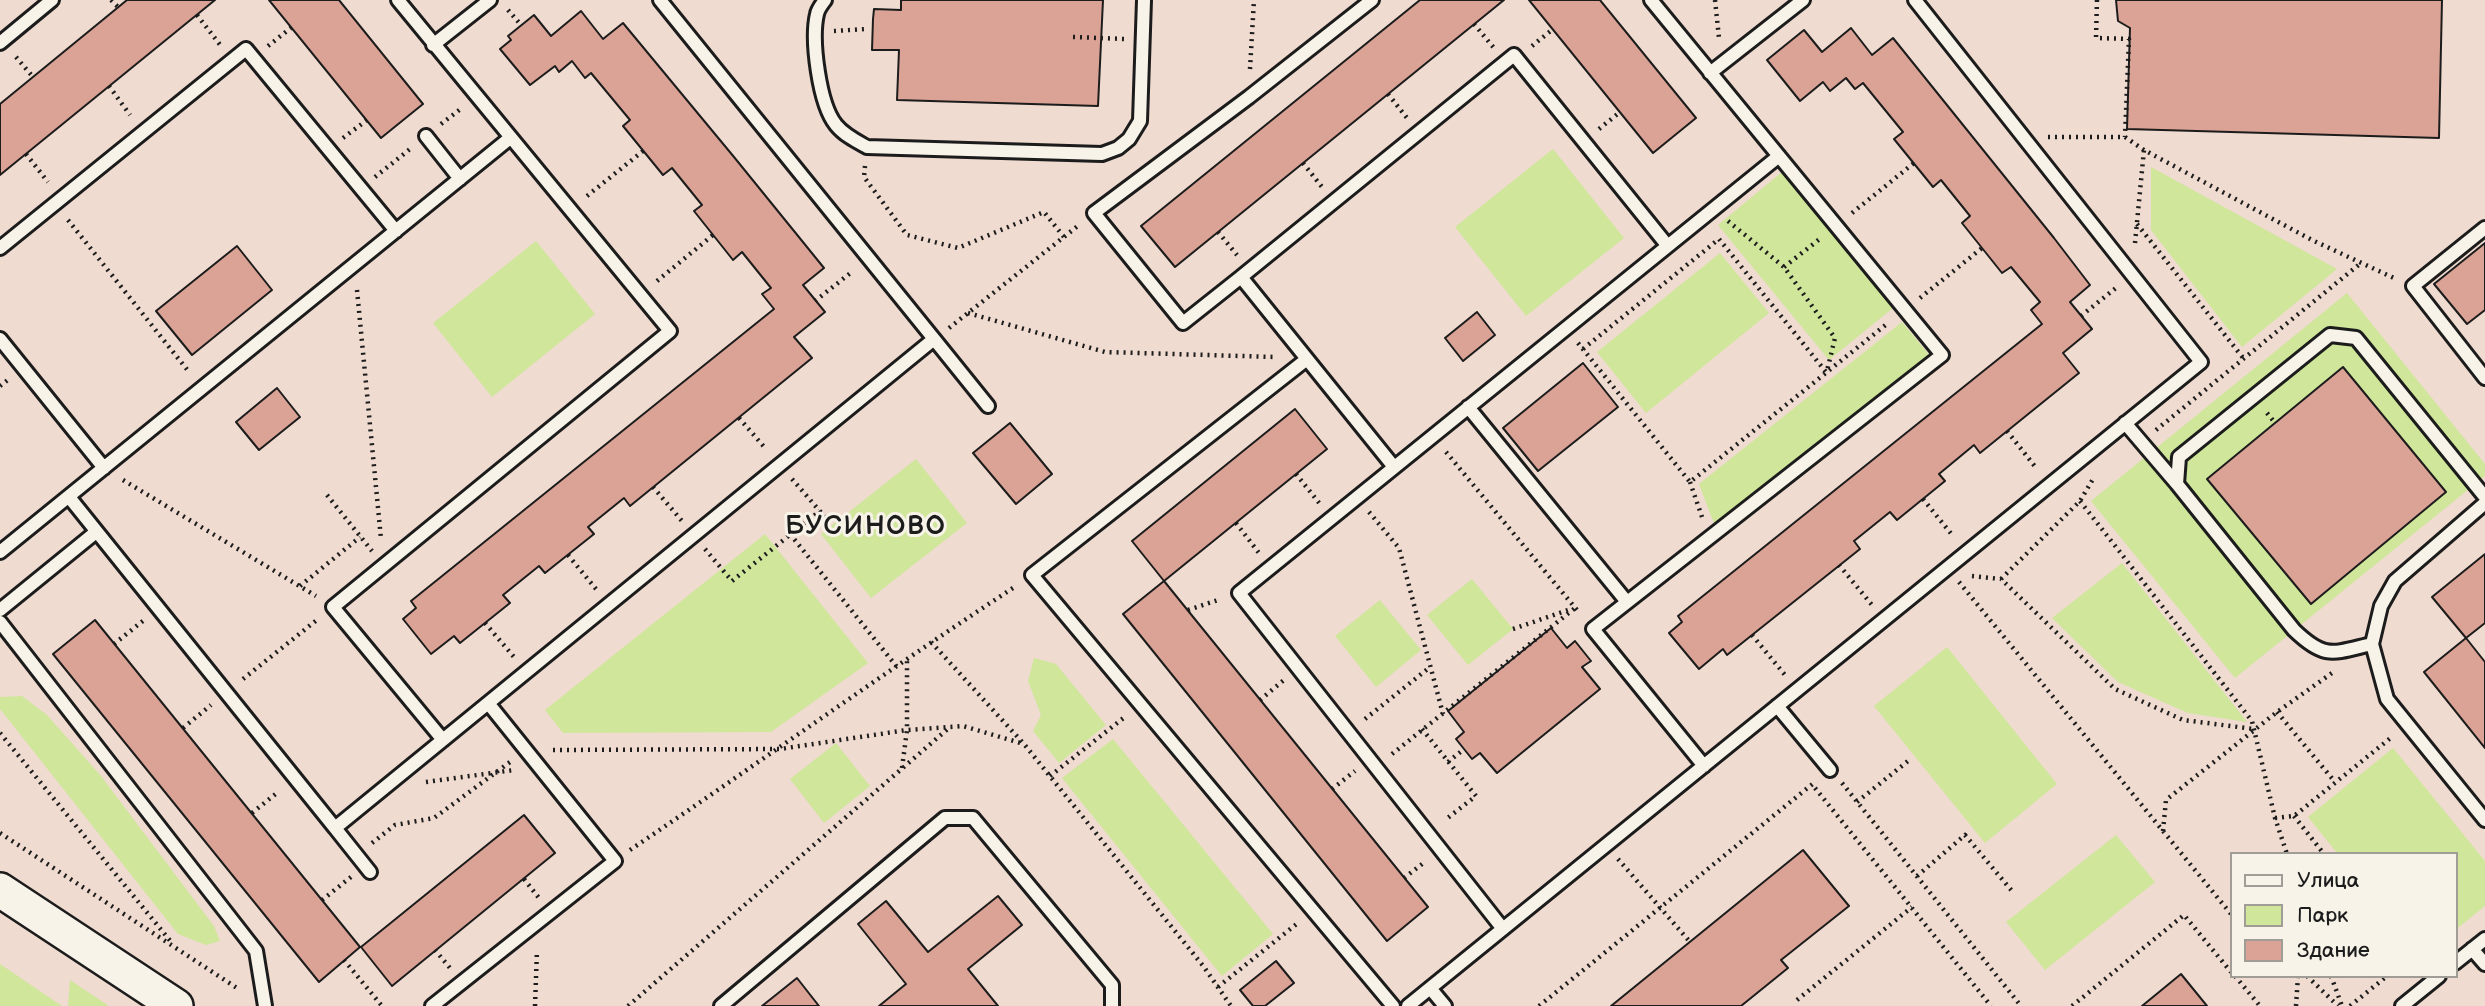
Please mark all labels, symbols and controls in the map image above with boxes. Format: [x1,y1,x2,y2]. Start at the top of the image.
district label: БУСИНОВО [786,511,946,543]
legend [2230,852,2457,978]
text: Улица [2297,868,2359,893]
text: Парк [2297,903,2348,928]
text: Здание [2297,938,2370,963]

